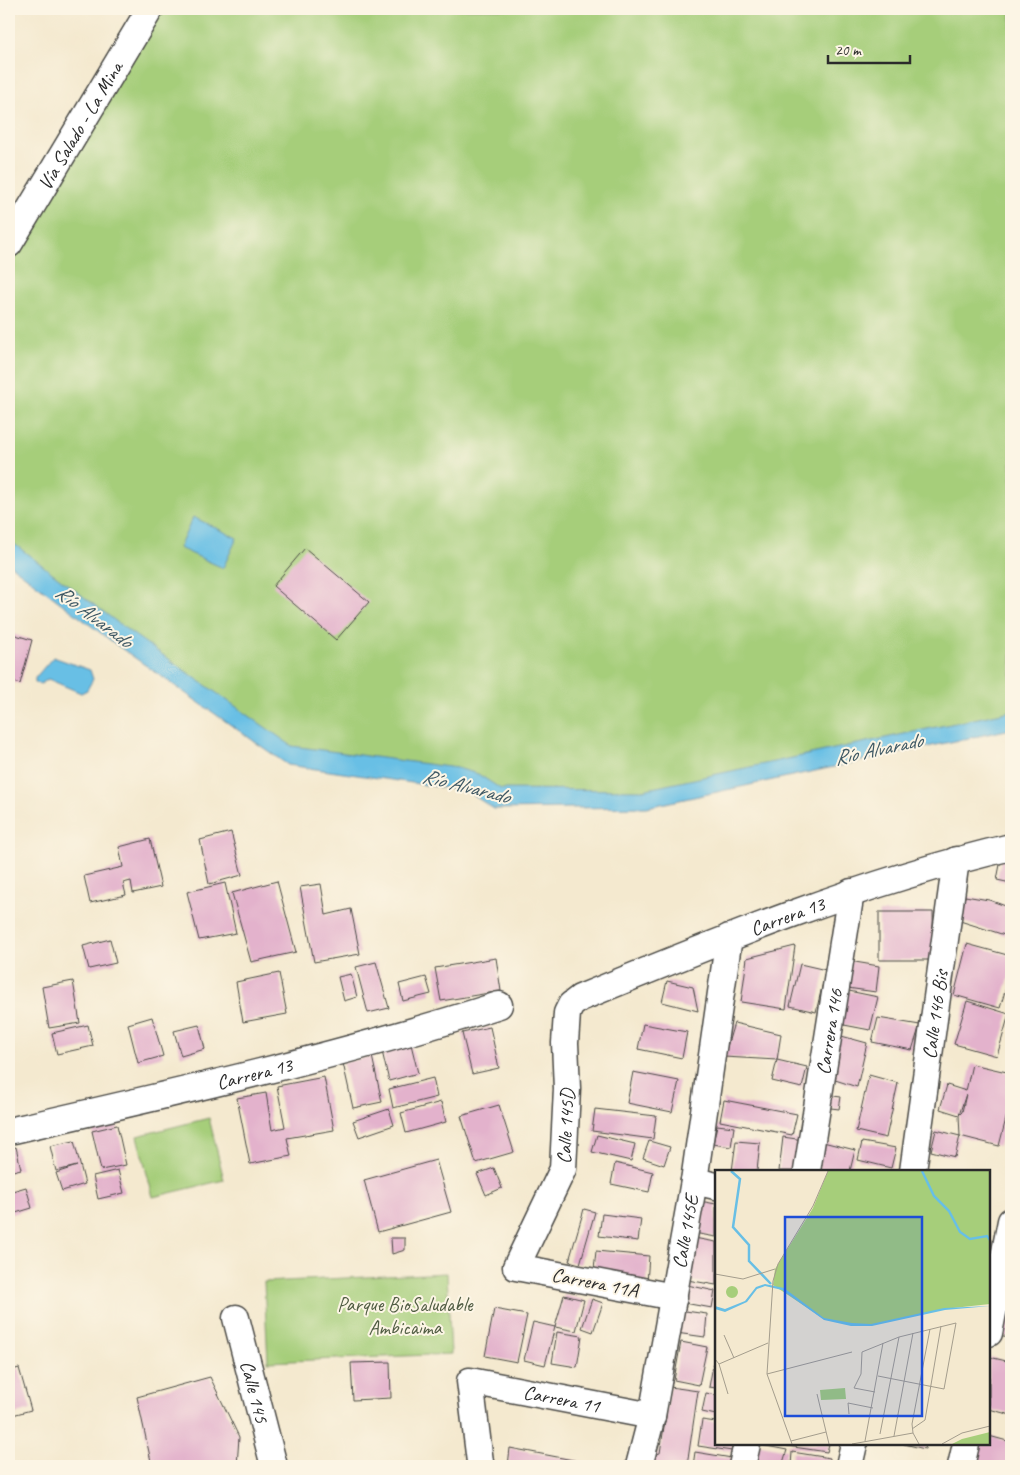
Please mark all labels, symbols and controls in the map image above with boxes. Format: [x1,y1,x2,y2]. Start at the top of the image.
scale bar [828,32,910,64]
text: 20 m [835,41,862,60]
street label: Vía Salado - La Mina [32,56,129,195]
water label: Río Alvarado [51,579,139,655]
water label: Río Alvarado [832,726,927,771]
water label: Río Alvarado [420,763,515,810]
street label: Carrera 13 [747,891,830,942]
street label: Calle 146 Bis [917,966,954,1061]
street label: Carrera 146 [810,986,849,1076]
street label: Carrera 13 [214,1052,297,1095]
street label: Calle 145D [551,1087,580,1165]
inset map [715,1170,990,1445]
street label: Calle 145E [667,1191,705,1270]
street label: Carrera 11A [550,1262,641,1303]
park label: Parque BioSaludable Ambicaima [337,1292,474,1340]
street label: Calle 145 [234,1358,275,1426]
street label: Carrera 11 [521,1380,603,1419]

